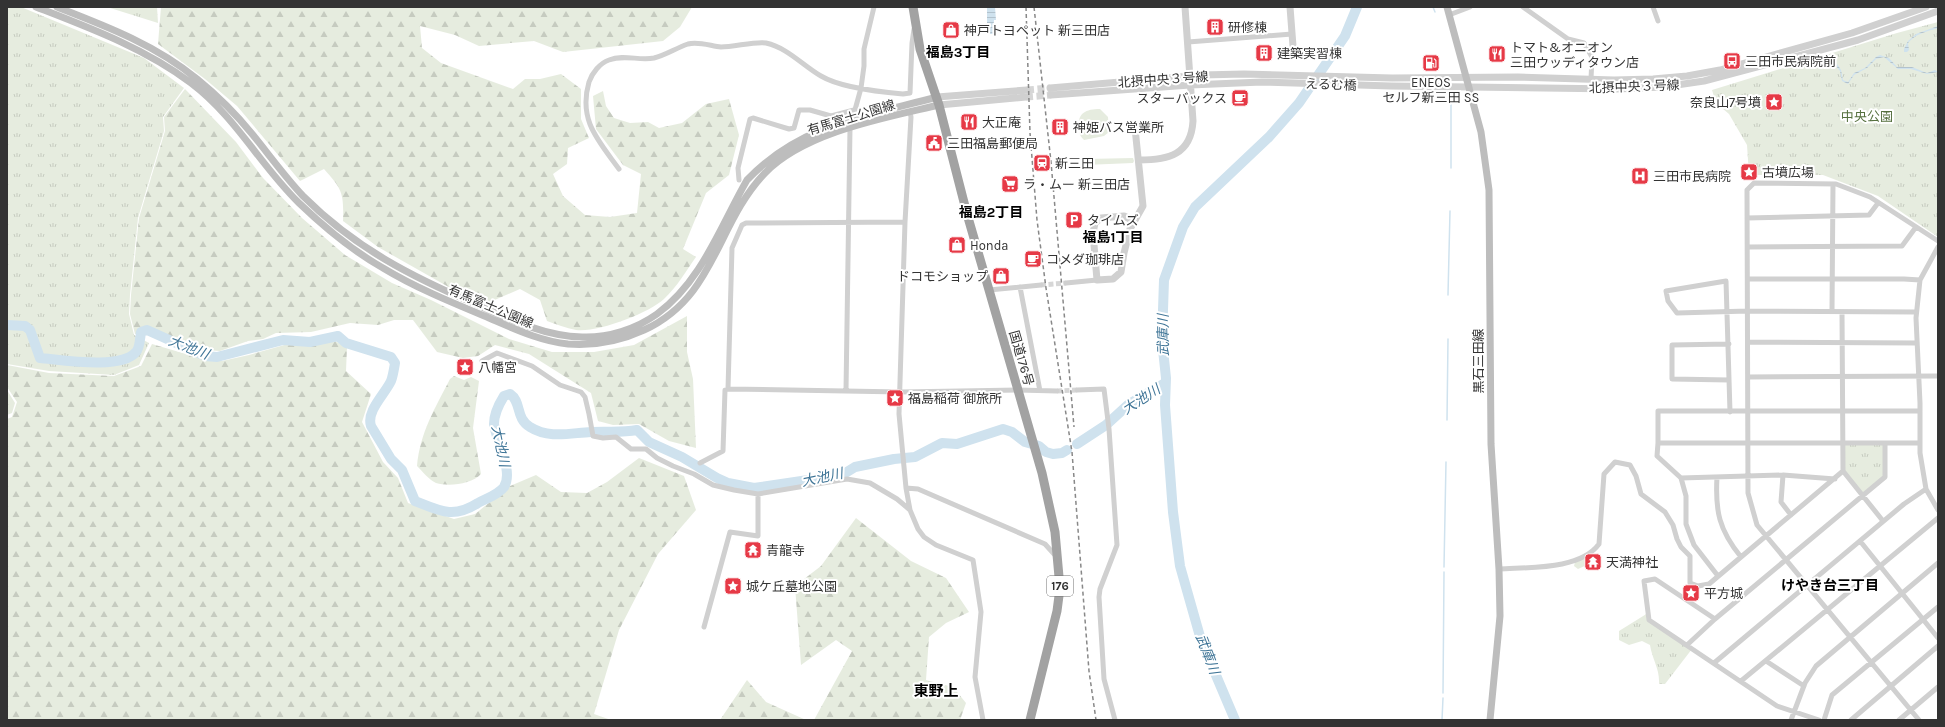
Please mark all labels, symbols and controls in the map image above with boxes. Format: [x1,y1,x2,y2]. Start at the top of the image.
building icon: 研修棟 [1205,17,1225,37]
shop icon: 神戸トヨペット 新三田店 [941,20,961,40]
place label: 研修棟 [1228,20,1267,35]
place label: 神戸トヨペット 新三田店 [964,23,1110,38]
place label: トマト&オニオン 三田ウッディタウン店 [1510,40,1639,70]
building icon: 建築実習棟 [1254,43,1274,63]
district label: 福島3丁目 [926,44,990,61]
restaurant icon: トマト&オニオン 三田ウッディタウン店 [1487,44,1507,64]
place label: 建築実習棟 [1277,46,1342,61]
bus stop icon: 三田市民病院前 [1722,51,1742,71]
fuel station icon: ENEOS セルフ新三田 SS [1421,53,1441,73]
place label: 三田市民病院前 [1745,54,1836,69]
street label: 北摂中央３号線 [1117,69,1209,90]
place label: ENEOS セルフ新三田 SS [1383,75,1479,105]
street label: えるむ橋 [1305,76,1357,93]
street label: 北摂中央３号線 [1588,77,1680,96]
cafe icon: スターバックス [1230,88,1250,108]
place label: スターバックス [1137,91,1227,106]
place icon: 奈良山7号墳 [1764,92,1784,112]
place label: 奈良山7号墳 [1690,95,1761,110]
street label: 有馬富士公園線 [805,97,897,138]
park label: 中央公園 [1841,109,1893,124]
restaurant icon: 大正庵 [959,112,979,132]
place label: 大正庵 [982,115,1021,130]
building icon: 神姫バス営業所 [1050,117,1070,137]
place label: 神姫バス営業所 [1073,120,1164,135]
public building icon: 三田福島郵便局 [924,133,944,153]
place label: 三田福島郵便局 [947,136,1038,151]
station icon: 新三田 [1032,153,1052,173]
place label: 新三田 [1055,156,1094,171]
place icon: 古墳広場 [1739,162,1759,182]
place label: 古墳広場 [1762,165,1814,180]
hospital icon: 三田市民病院 [1630,166,1650,186]
place label: 三田市民病院 [1653,169,1731,184]
supermarket icon: ラ・ムー 新三田店 [1000,174,1020,194]
place label: ラ・ムー 新三田店 [1023,177,1130,192]
district label: 福島2丁目 [959,204,1023,221]
parking icon: タイムズ [1064,210,1084,230]
place label: タイムズ [1087,213,1139,228]
district label: 福島1丁目 [1083,229,1144,246]
shop icon: Honda [947,235,967,255]
place label: Honda [970,238,1009,253]
cafe icon: コメダ珈琲店 [1023,249,1043,269]
place label: コメダ珈琲店 [1046,252,1124,267]
shop icon: ドコモショップ [991,266,1011,286]
place label: ドコモショップ [897,269,988,284]
street label: 有馬富士公園線 [446,282,536,331]
water label: 武庫川 [1155,312,1172,356]
street label: 黒石三田線 [1471,328,1486,394]
street label: 国道176号 [1006,329,1037,388]
water label: 大池川 [166,332,213,364]
place icon: 八幡宮 [455,357,475,377]
place label: 八幡宮 [478,360,517,375]
water label: 大池川 [1119,380,1165,418]
place icon: 福島稲荷 御旅所 [885,388,905,408]
place label: 福島稲荷 御旅所 [908,391,1002,406]
water label: 大池川 [488,424,514,470]
water label: 大池川 [800,464,846,490]
temple icon: 青龍寺 [743,540,763,560]
place label: 青龍寺 [766,543,805,558]
temple icon: 天満神社 [1583,552,1603,572]
place label: 天満神社 [1606,555,1658,570]
place icon: 城ケ丘墓地公園 [723,576,743,596]
road number: 176 [1047,576,1073,596]
district label: けやき台三丁目 [1781,577,1879,594]
place label: 城ケ丘墓地公園 [746,579,837,594]
place icon: 平方城 [1681,583,1701,603]
place label: 平方城 [1704,586,1743,601]
water label: 武庫川 [1192,632,1224,679]
district label: 東野上 [913,682,959,700]

